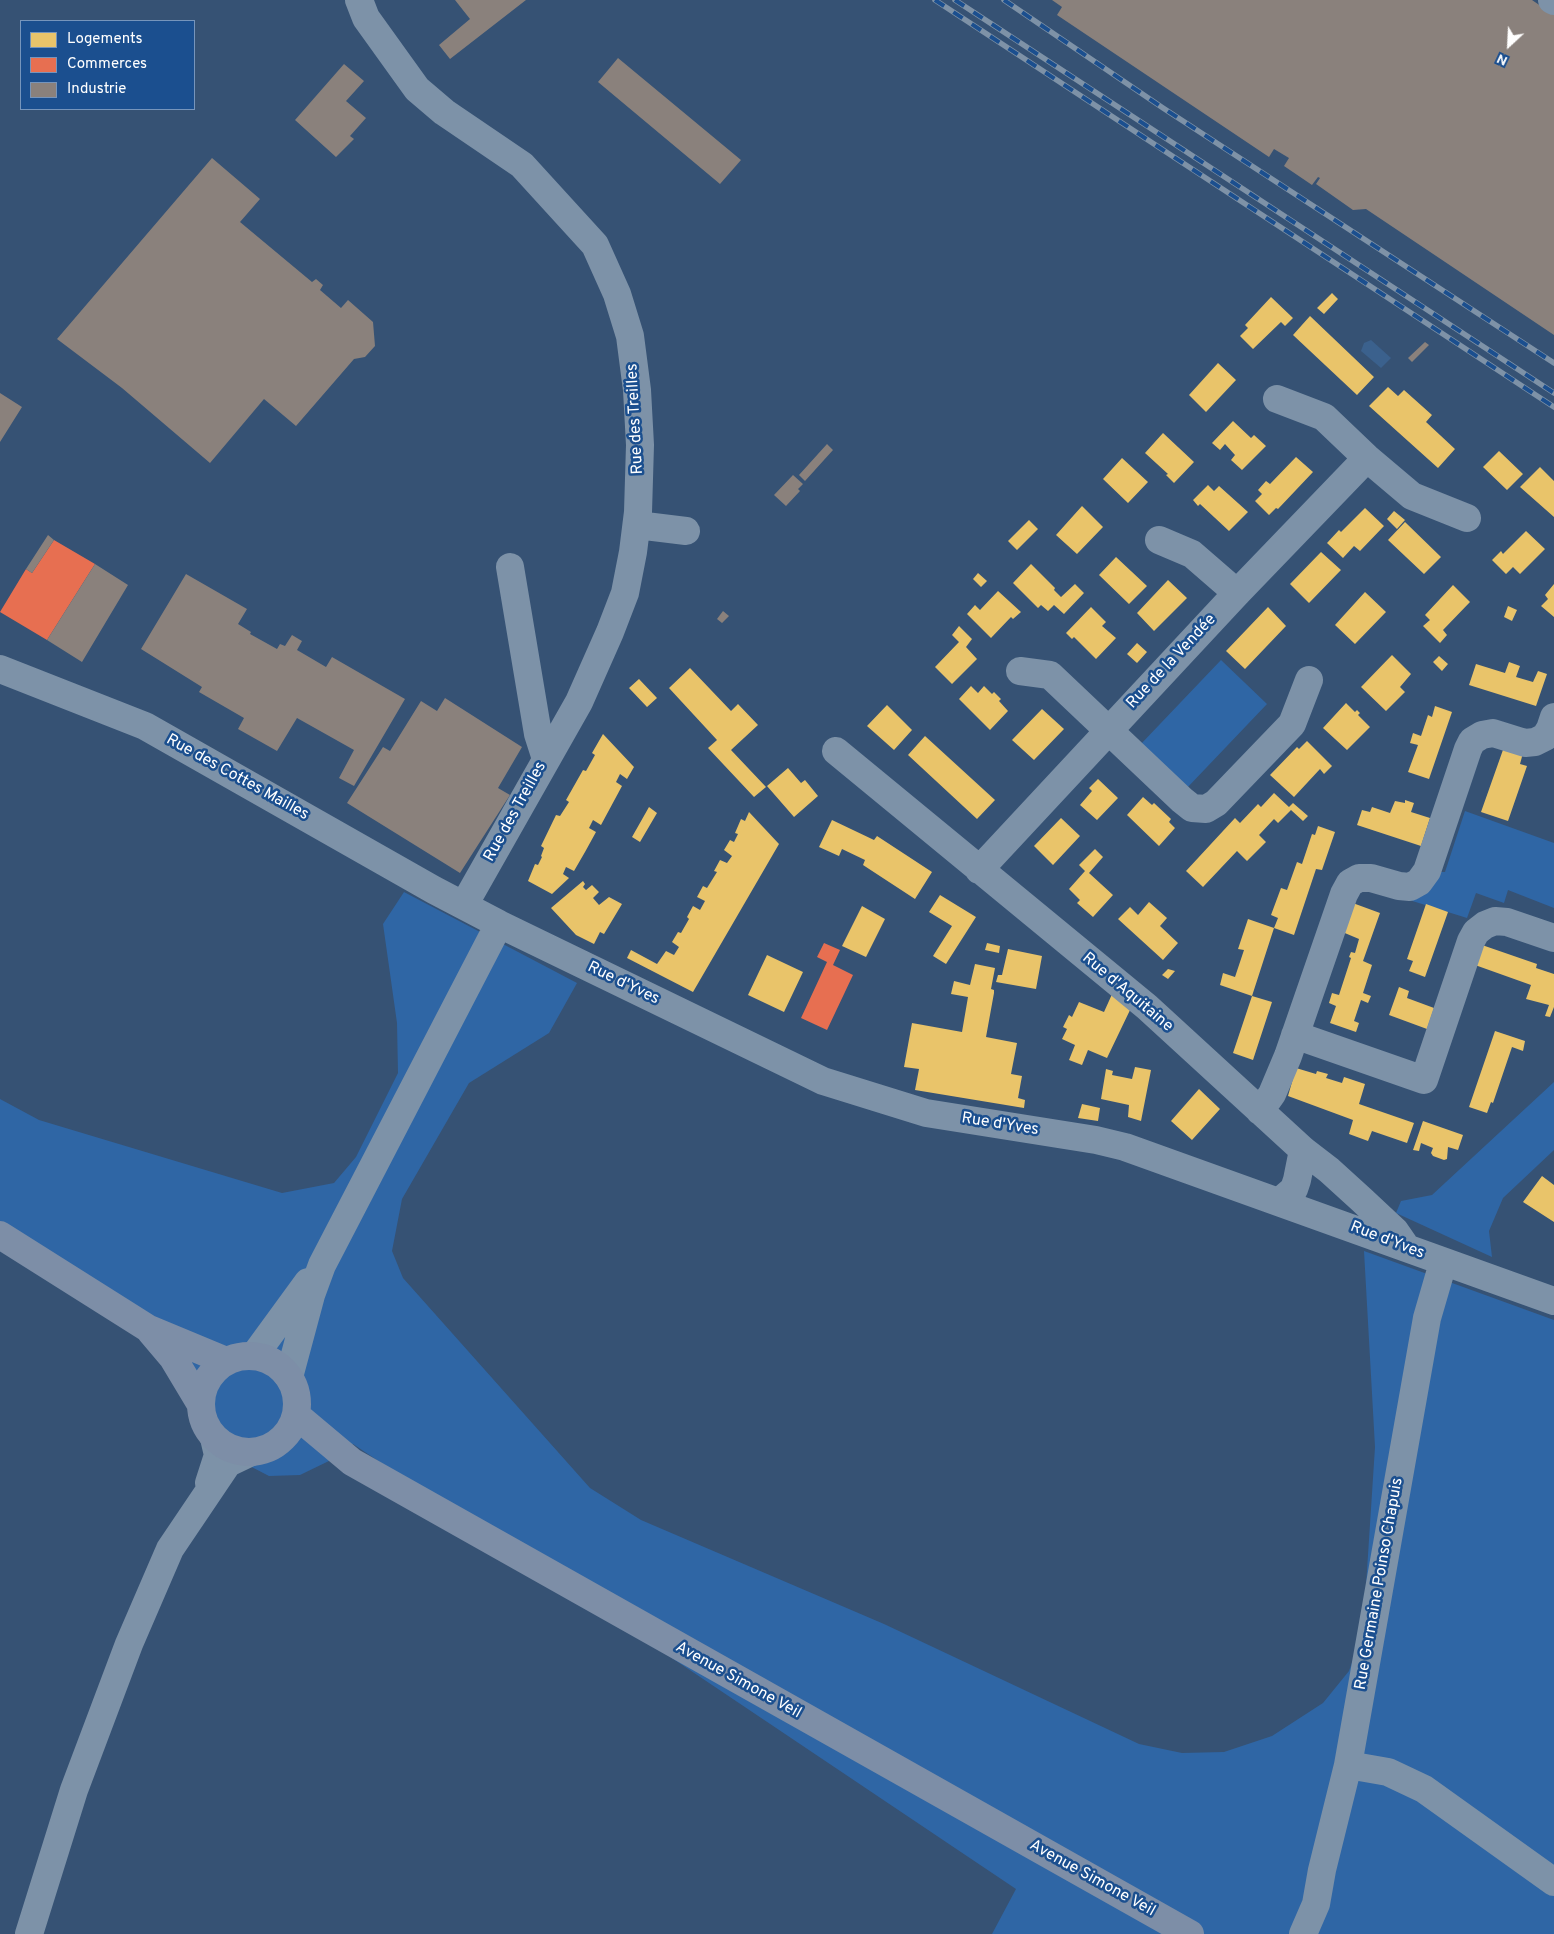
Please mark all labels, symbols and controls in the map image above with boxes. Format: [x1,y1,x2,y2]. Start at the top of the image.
legend [20,20,195,110]
north arrow [1484,20,1534,70]
text: Logements [67,30,143,49]
text: N [1494,49,1511,69]
text: Commerces [67,55,147,74]
text: Industrie [67,80,126,99]
street label: Rue des Treilles [624,363,648,475]
street label: Rue de la Vendée [1123,611,1221,713]
street label: Rue des Cottes Mailles [162,731,312,825]
street label: Rue des Treilles [481,759,551,865]
street label: Rue d'Aquitaine [1078,949,1176,1037]
street label: Rue d'Yves [584,958,662,1010]
street label: Rue d'Yves [960,1109,1040,1141]
street label: Rue d'Yves [1347,1218,1427,1264]
street label: Rue Germaine Poinso Chapuis [1352,1476,1408,1692]
street label: Avenue Simone Veil [672,1638,804,1724]
street label: Avenue Simone Veil [1026,1836,1158,1922]

